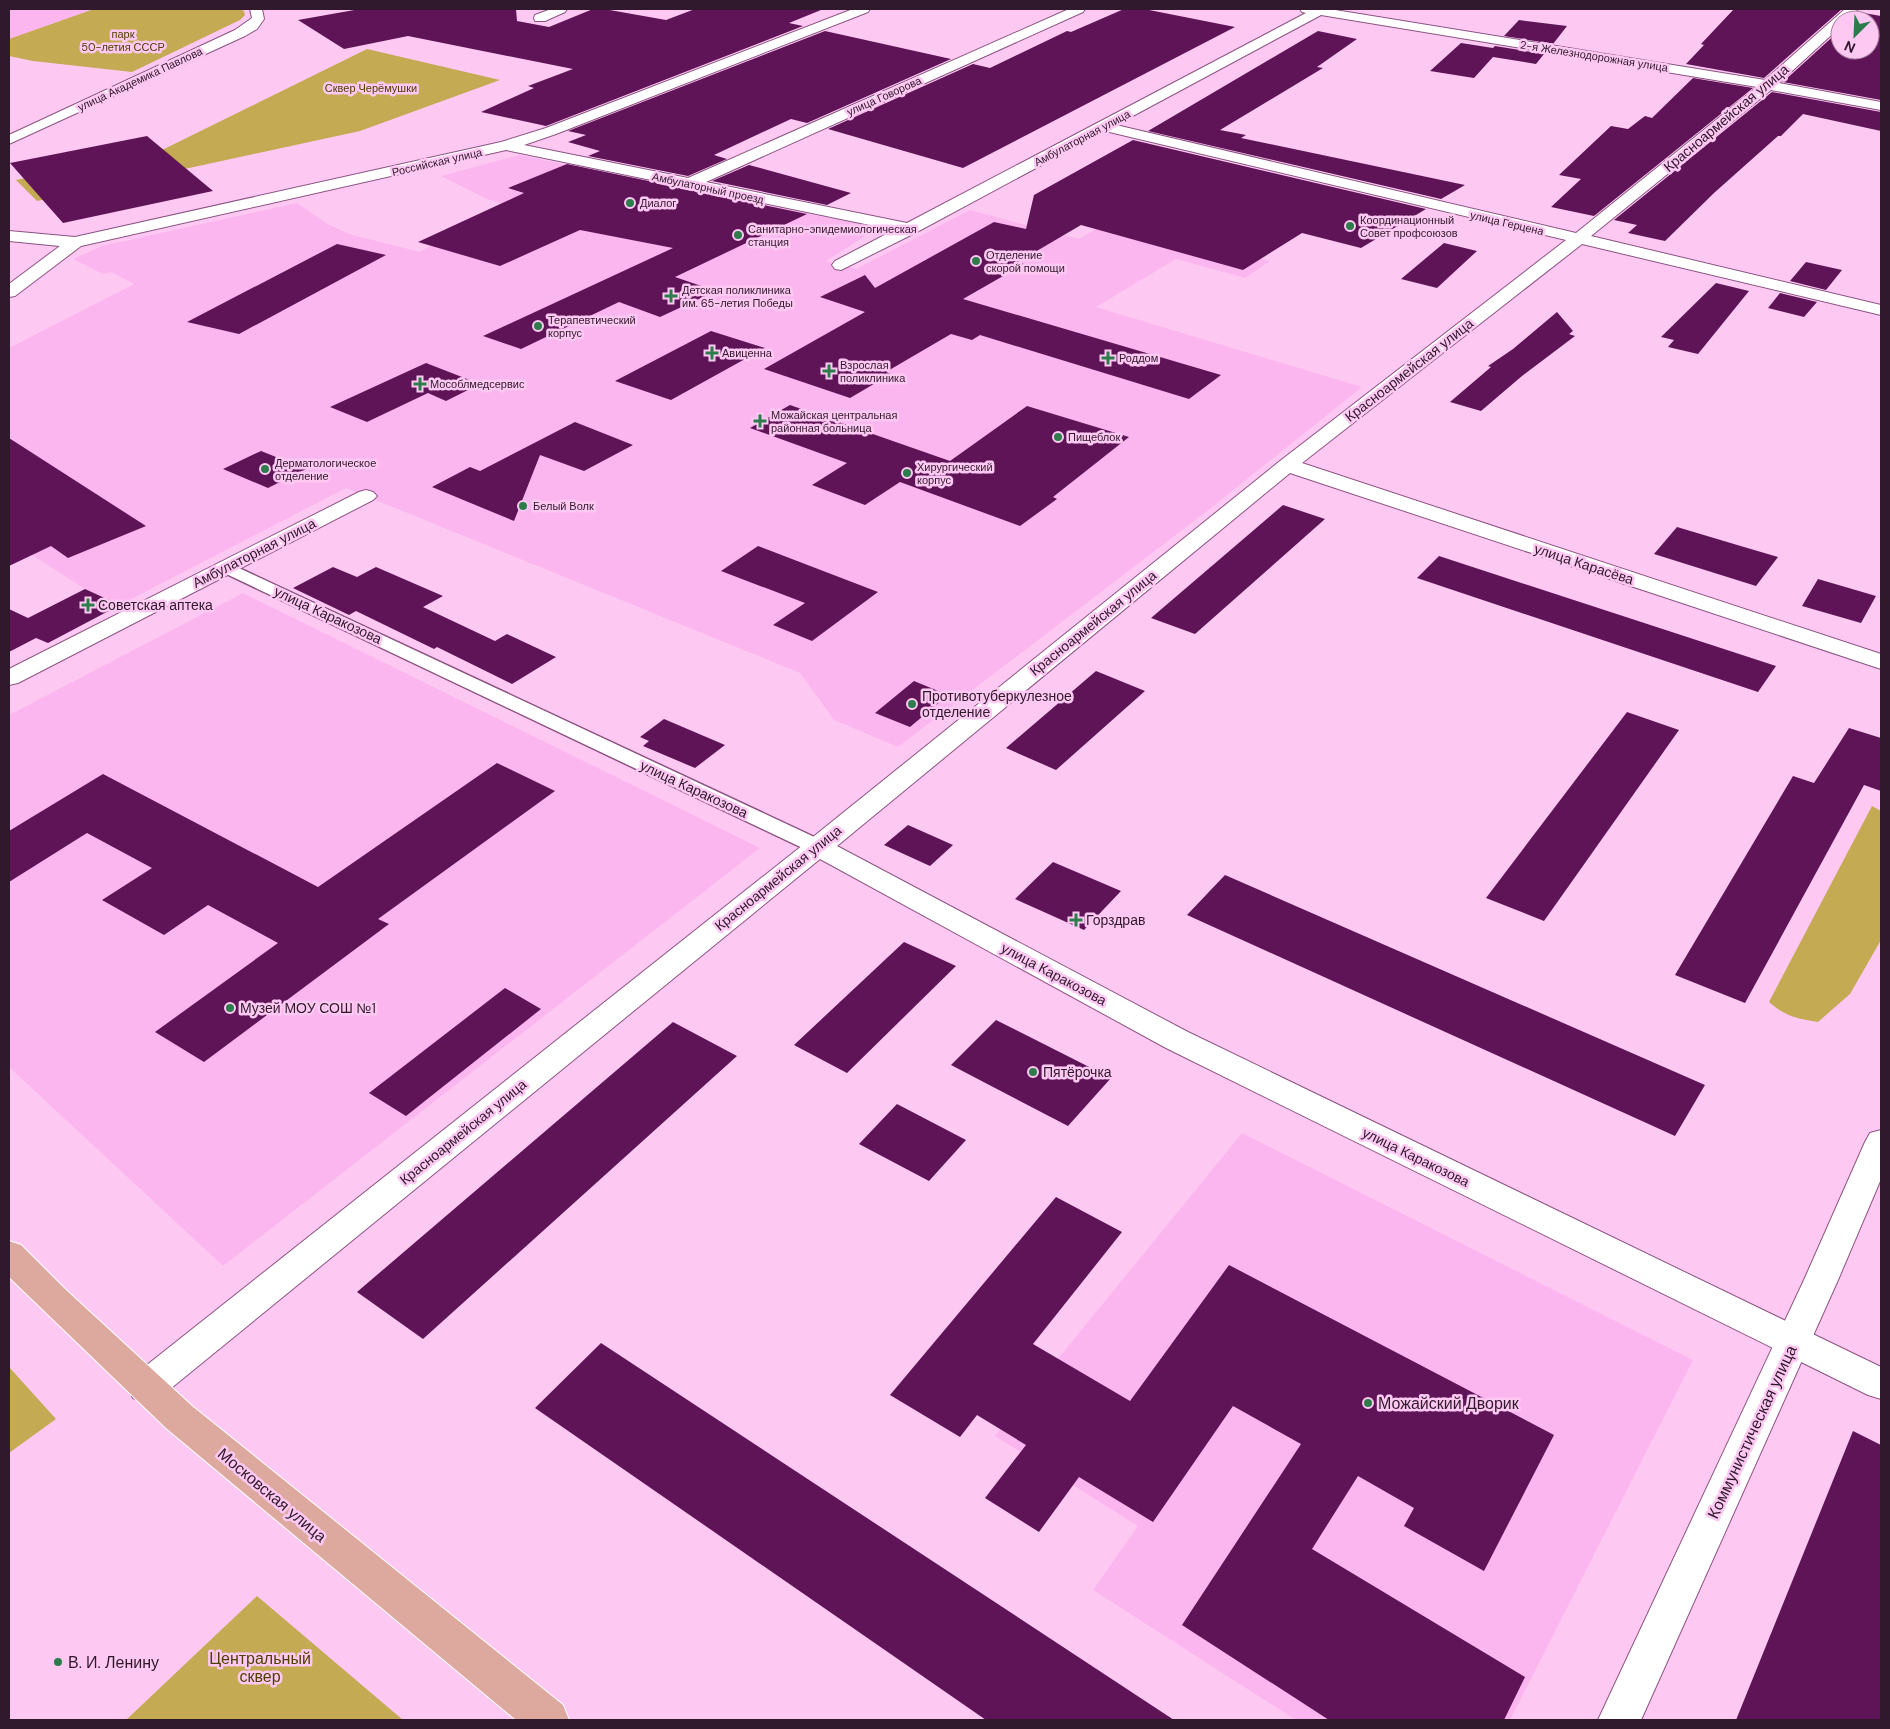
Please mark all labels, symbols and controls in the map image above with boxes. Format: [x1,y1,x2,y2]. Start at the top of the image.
north arrow [1830,10,1880,60]
park label: парк 50-летия СССР [81,27,165,54]
street label: 2-я Железнодорожная улица [1519,37,1670,75]
text: N [1841,37,1858,57]
street label: улица Академика Павлова [75,44,205,114]
street label: Красноармейская улица [1660,60,1792,176]
street label: улица Говорова [844,73,924,119]
park label: Сквер Черёмушки [325,81,417,95]
street label: Амбулаторная улица [1032,106,1133,169]
street label: Российская улица [391,145,484,179]
street label: Амбулаторный проезд [651,169,766,207]
place label: Диалог [640,196,676,210]
marker: Диалог [624,197,636,209]
street label: улица Герцена [1469,208,1546,238]
place label: Координационный Совет профсоюзов [1360,213,1458,240]
marker: Координационный Совет профсоюзов [1344,220,1356,232]
place label: Санитарно-эпидемиологическая станция [748,222,917,249]
marker: Санитарно-эпидемиологическая станция [732,229,744,241]
place label: Отделение скорой помощи [986,248,1065,275]
marker: Отделение скорой помощи [970,255,982,267]
place label: Детская поликлиника им. 65-летия Победы [682,283,793,310]
marker: Детская поликлиника им. 65-летия Победы [664,289,678,303]
place label: Терапевтический корпус [548,313,636,340]
street label: Красноармейская улица [1341,314,1477,426]
marker: Терапевтический корпус [532,320,544,332]
place label: Авиценна [722,346,773,360]
marker: Авиценна [706,347,718,359]
marker: Роддом [1101,351,1115,365]
place label: Роддом [1119,351,1158,365]
place label: Взрослая поликлиника [840,358,906,385]
marker: Взрослая поликлиника [822,364,836,378]
place label: Мособлмедсервис [430,377,525,391]
marker: Мособлмедсервис [414,378,426,390]
place label: Можайская центральная районная больница [771,408,897,435]
marker: Можайская центральная районная больница [753,414,767,428]
place label: Пищеблок [1068,430,1120,444]
marker: Пищеблок [1052,431,1064,443]
place label: Дерматологическое отделение [275,456,376,483]
place label: Хирургический корпус [917,460,993,487]
marker: Дерматологическое отделение [259,463,271,475]
marker: Хирургический корпус [901,467,913,479]
place label: Белый Волк [533,499,594,513]
marker: Белый Волк [517,500,529,512]
street label: Амбулаторная улица [189,514,319,592]
street label: улица Карасёва [1532,539,1636,589]
street label: Красноармейская улица [1026,566,1160,680]
street label: улица Каракозова [271,582,385,648]
place label: Советская аптека [98,596,213,614]
marker: Советская аптека [82,599,94,611]
place label: Противотуберкулезное отделение [922,687,1072,721]
marker: Противотуберкулезное отделение [906,698,918,710]
street label: улица Каракозова [637,756,751,822]
street label: Красноармейская улица [711,821,845,935]
place label: Горздрав [1086,911,1145,929]
marker: Горздрав [1070,914,1082,926]
street label: улица Каракозова [998,939,1110,1009]
place label: Музей МОУ СОШ №1 [240,999,376,1017]
marker: Музей МОУ СОШ №1 [224,1002,236,1014]
place label: Пятёрочка [1043,1063,1112,1081]
marker: Пятёрочка [1027,1066,1039,1078]
street label: Красноармейская улица [396,1075,530,1189]
street label: улица Каракозова [1360,1123,1473,1191]
street label: Коммунистическая улица [1703,1342,1801,1522]
place label: Можайский Дворик [1378,1393,1520,1414]
marker: Можайский Дворик [1362,1397,1374,1409]
street label: Московская улица [213,1443,331,1547]
park label: Центральный сквер [209,1648,311,1687]
place label: В. И. Ленину [68,1652,159,1673]
marker: В. И. Ленину [52,1656,64,1668]

